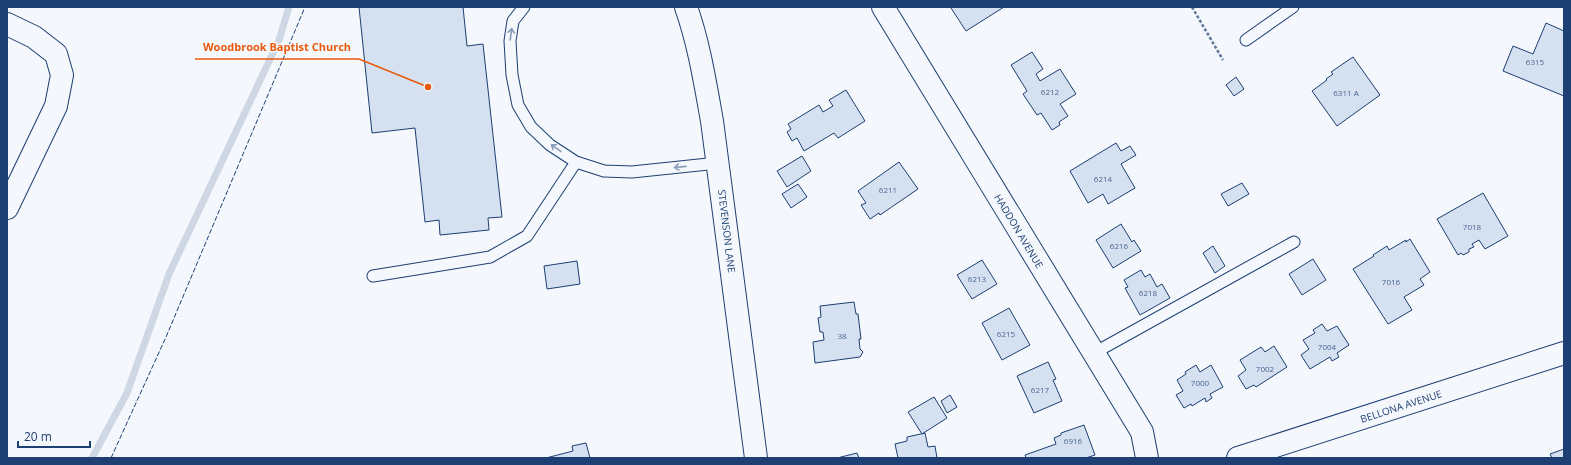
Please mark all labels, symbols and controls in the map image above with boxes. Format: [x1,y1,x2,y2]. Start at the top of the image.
one-way arrow [507,28,515,41]
callout: Woodbrook Baptist Church [195,36,359,59]
text: Woodbrook Baptist Church [203,39,351,54]
house number: 6315 [1526,56,1545,67]
house number: 6212 [1041,86,1060,97]
house number: 6311 A [1333,87,1360,98]
one-way arrow [550,144,561,152]
one-way arrow [674,163,687,171]
house number: 6214 [1094,173,1113,184]
house number: 6211 [879,184,897,195]
street label: STEVENSON LANE [715,189,739,273]
street label: HADDON AVENUE [991,191,1047,271]
house number: 7018 [1463,221,1482,232]
house number: 6216 [1110,240,1129,251]
house number: 6213 [968,273,987,284]
house number: 7016 [1382,276,1401,287]
house number: 6218 [1139,287,1158,298]
house number: 6215 [997,328,1016,339]
house number: 38 [837,330,847,341]
house number: 7004 [1318,341,1337,352]
house number: 7002 [1256,363,1275,374]
house number: 7000 [1191,377,1210,388]
house number: 6217 [1031,384,1050,395]
street label: BELLONA AVENUE [1358,386,1444,426]
scale bar [18,423,90,449]
text: 20 m [24,428,52,445]
house number: 6916 [1064,435,1083,446]

